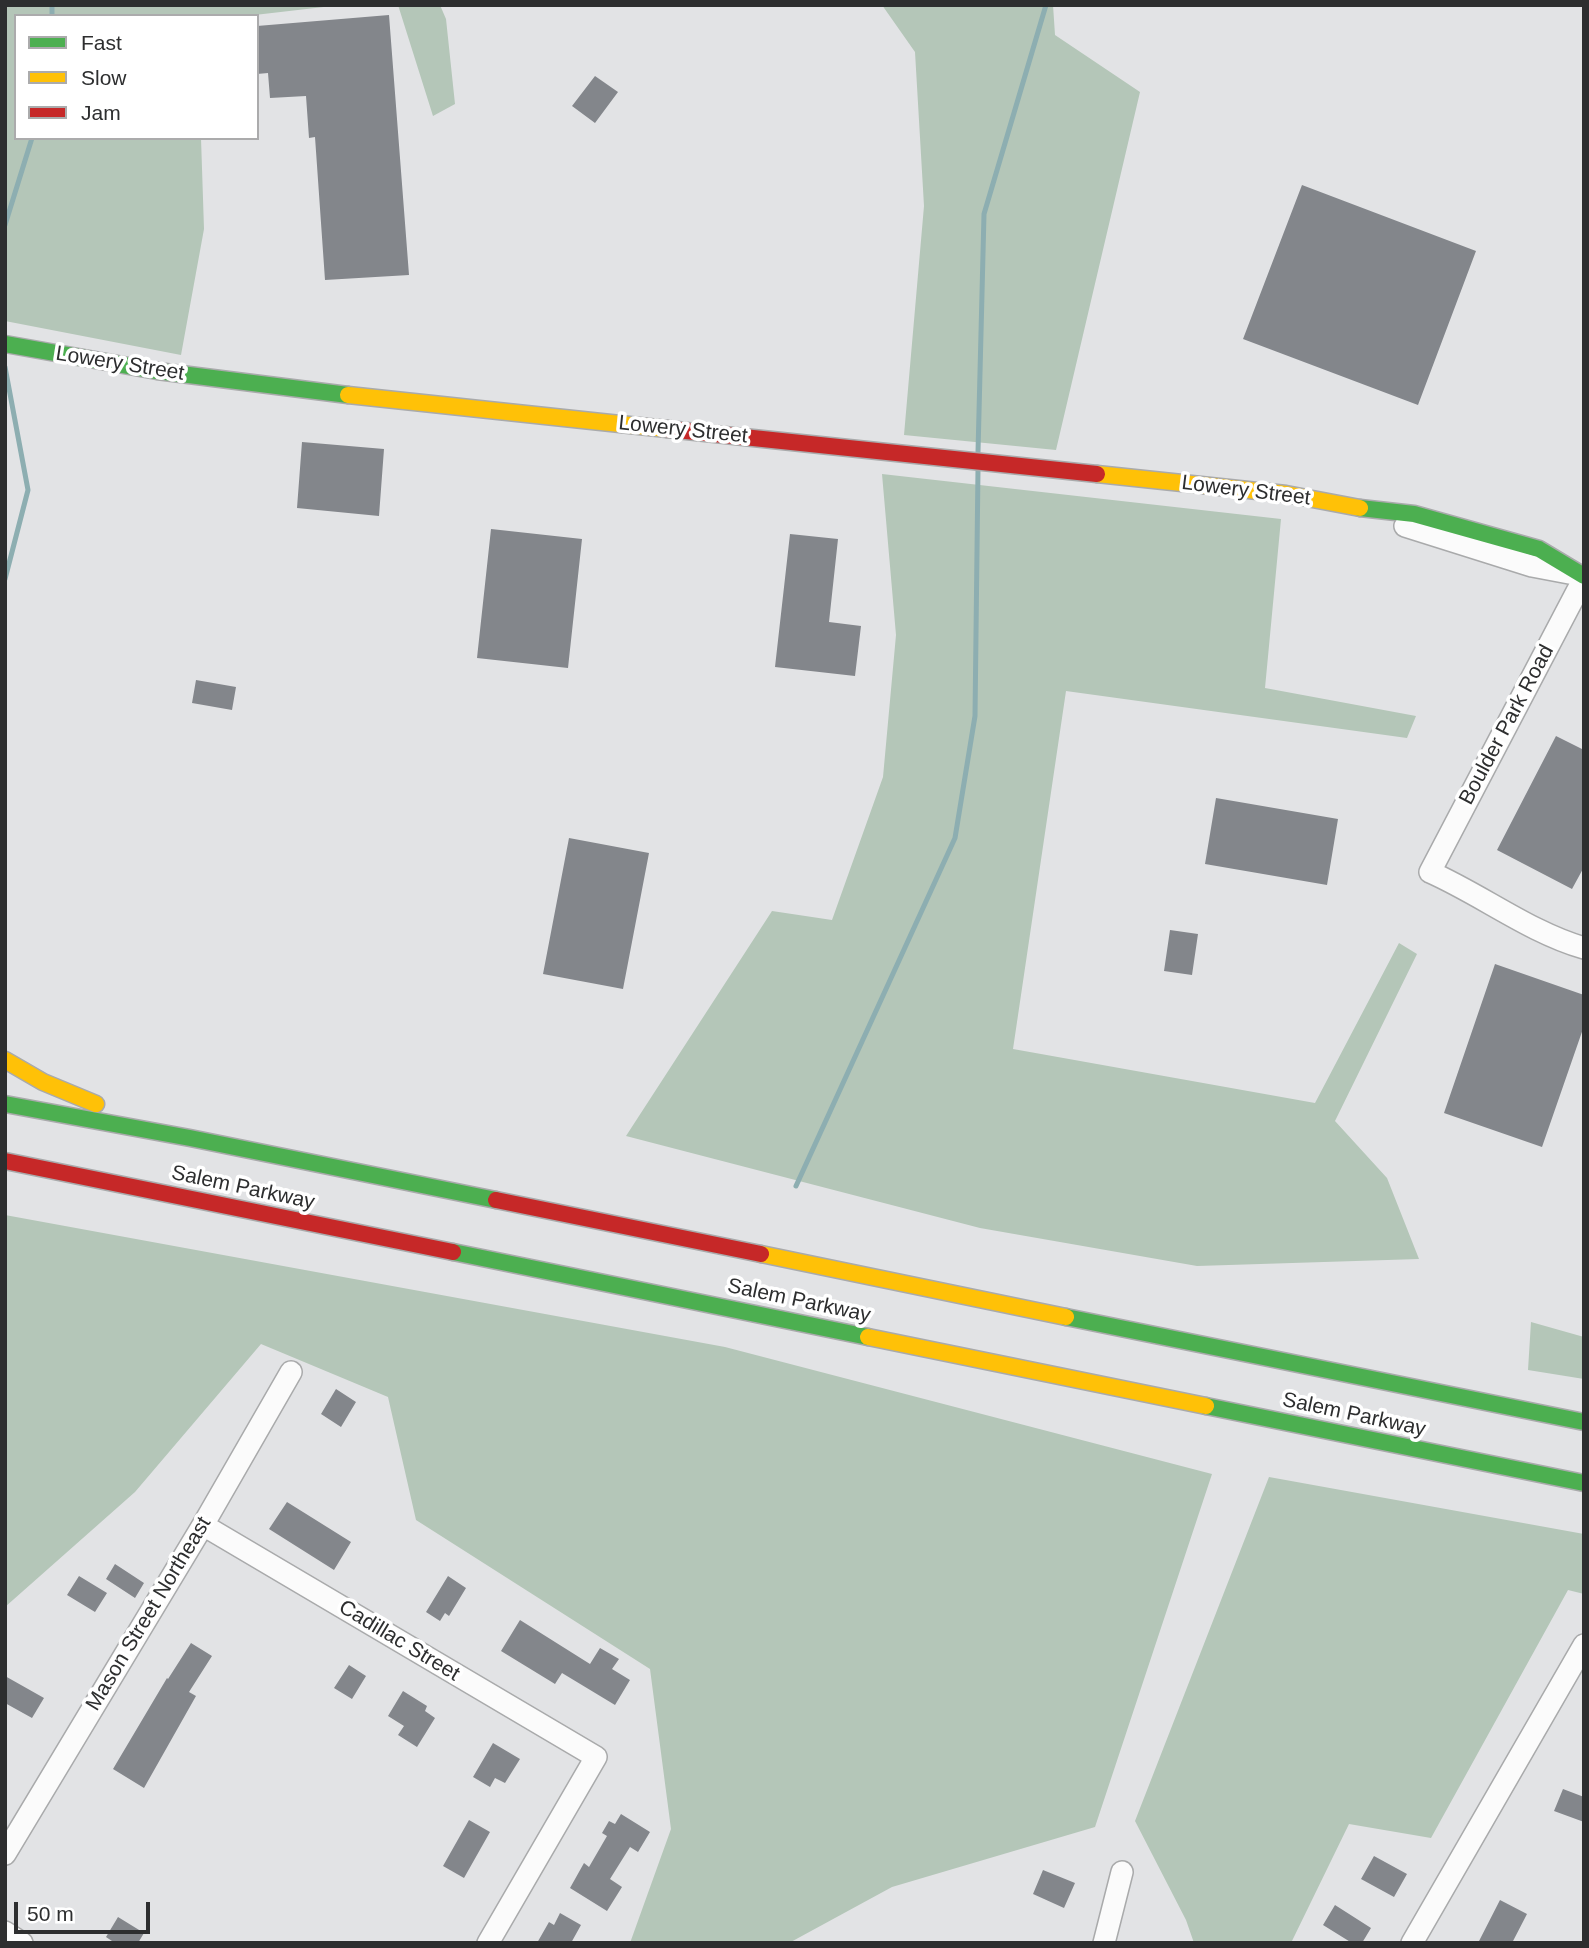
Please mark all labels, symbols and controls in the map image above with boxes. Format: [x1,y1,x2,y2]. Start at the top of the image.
legend [14,14,259,140]
text: Fast [81,31,122,54]
text: Slow [81,66,127,89]
text: Jam [81,101,121,124]
street label: Lowery Street [54,341,186,387]
street label: Lowery Street [617,411,749,449]
street label: Lowery Street [1180,471,1312,511]
street label: Boulder Park Road [1454,641,1560,809]
street label: Salem Parkway [169,1161,317,1215]
street label: Salem Parkway [725,1274,873,1328]
street label: Salem Parkway [1280,1388,1428,1442]
street label: Mason Street Northeast [81,1512,217,1716]
street label: Cadillac Street [334,1595,464,1687]
scale bar [18,1888,154,1932]
text: 50 m [27,1902,74,1925]

